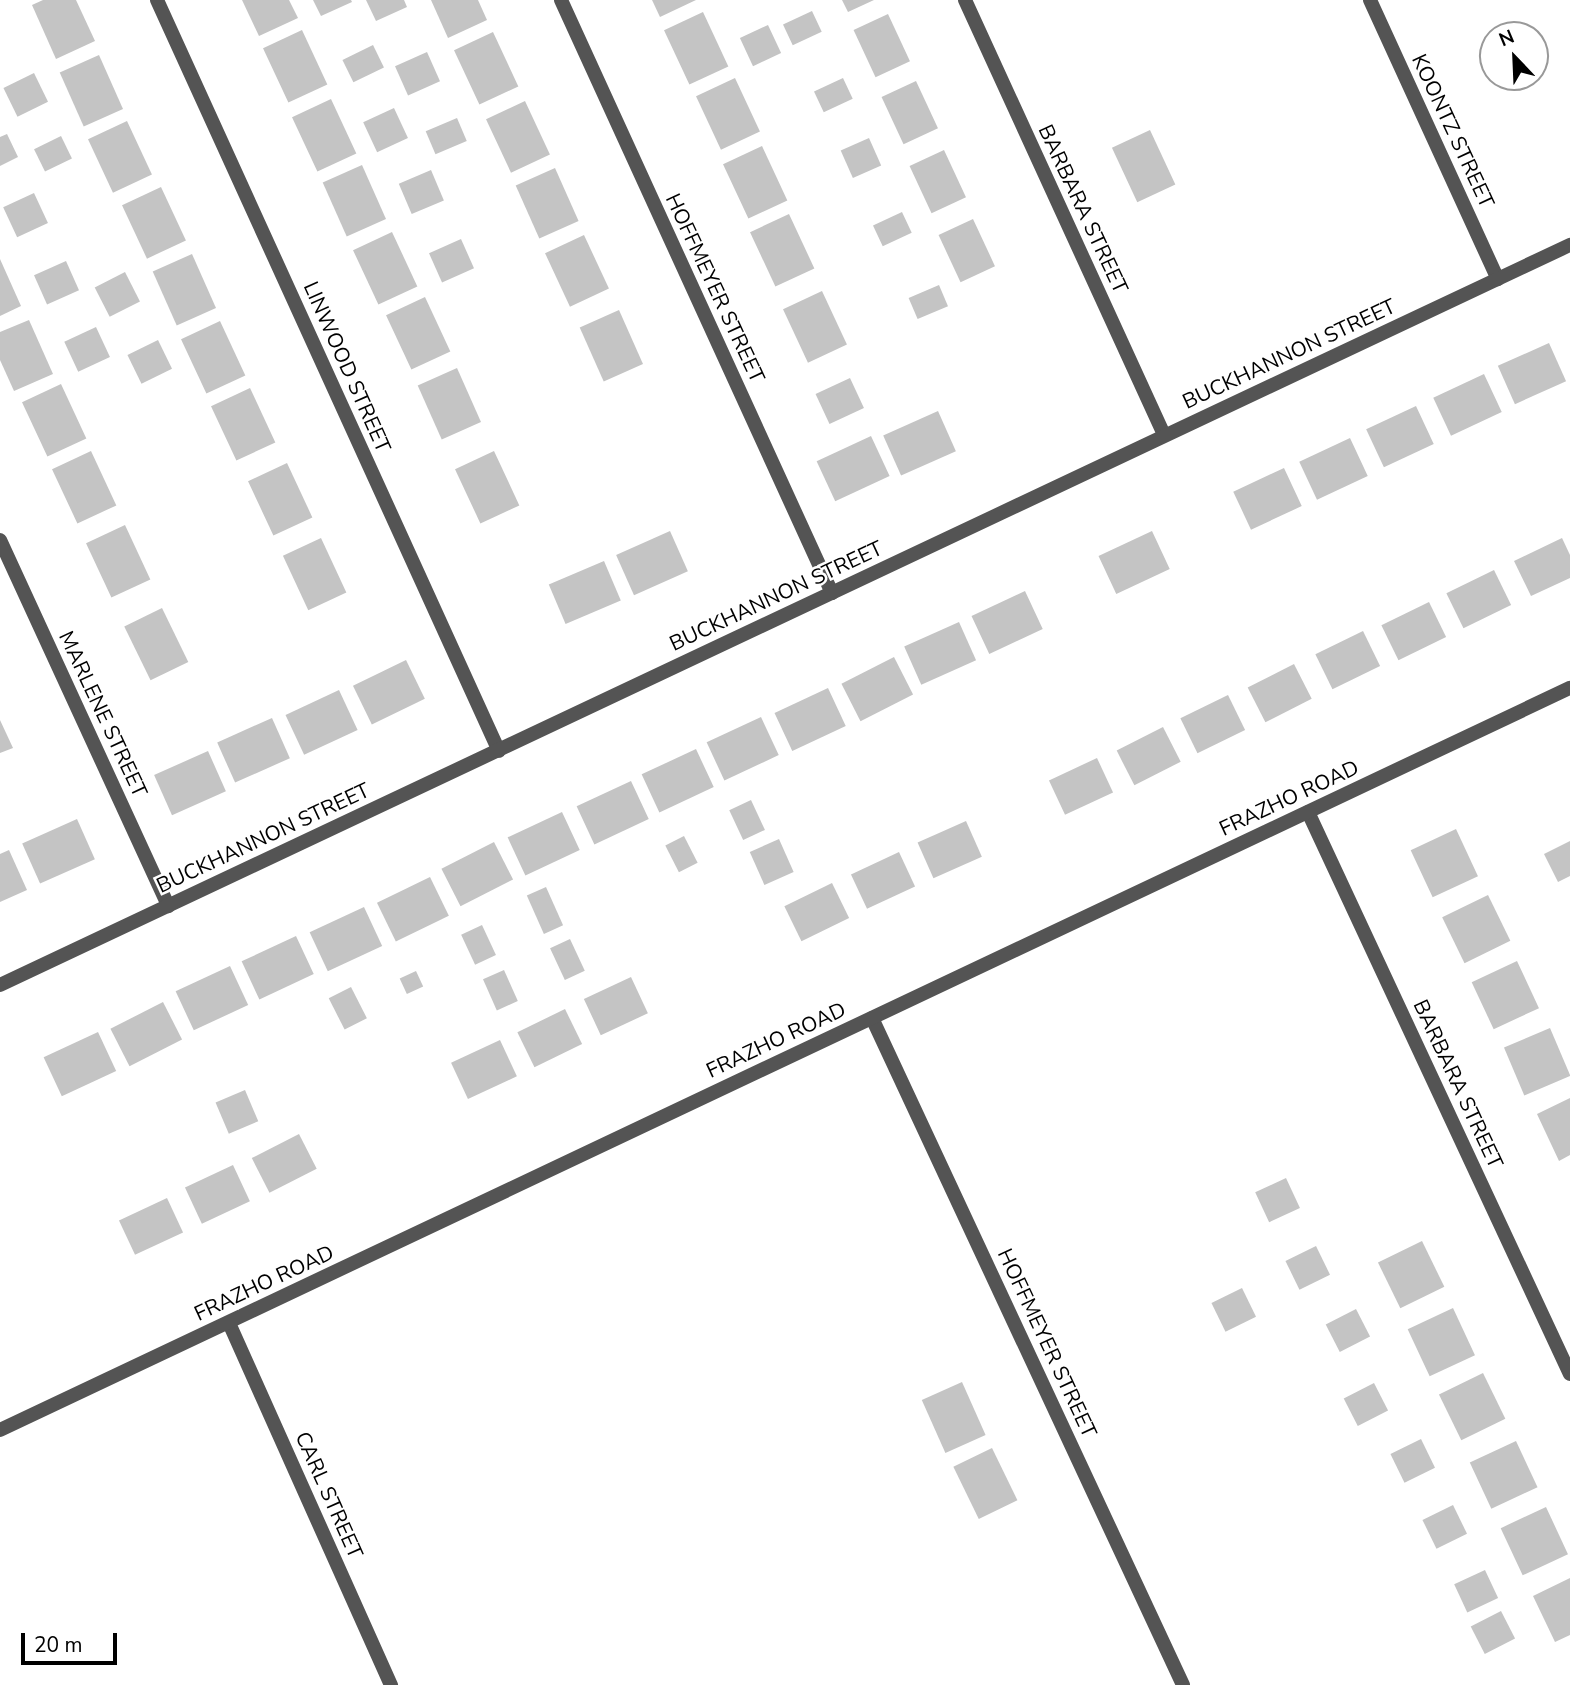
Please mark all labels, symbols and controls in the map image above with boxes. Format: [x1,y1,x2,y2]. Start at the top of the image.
north arrow [1479,21,1549,91]
text: N [1495,24,1518,53]
street label: KOONTZ STREET [1406,50,1500,212]
street label: BARBARA STREET [1033,121,1133,297]
street label: HOFFMEYER STREET [660,189,770,387]
street label: LINWOOD STREET [298,278,396,456]
street label: BUCKHANNON STREET [1178,293,1400,415]
street label: BUCKHANNON STREET [665,535,887,657]
street label: MARLENE STREET [53,627,153,801]
street label: FRAZHO ROAD [1215,755,1363,841]
street label: BUCKHANNON STREET [152,777,374,899]
street label: BARBARA STREET [1408,996,1508,1172]
street label: FRAZHO ROAD [702,997,850,1083]
street label: FRAZHO ROAD [190,1240,338,1326]
street label: HOFFMEYER STREET [992,1244,1102,1442]
street label: CARL STREET [290,1428,368,1562]
scale bar [24,1618,121,1662]
text: 20 m [34,1631,83,1659]

